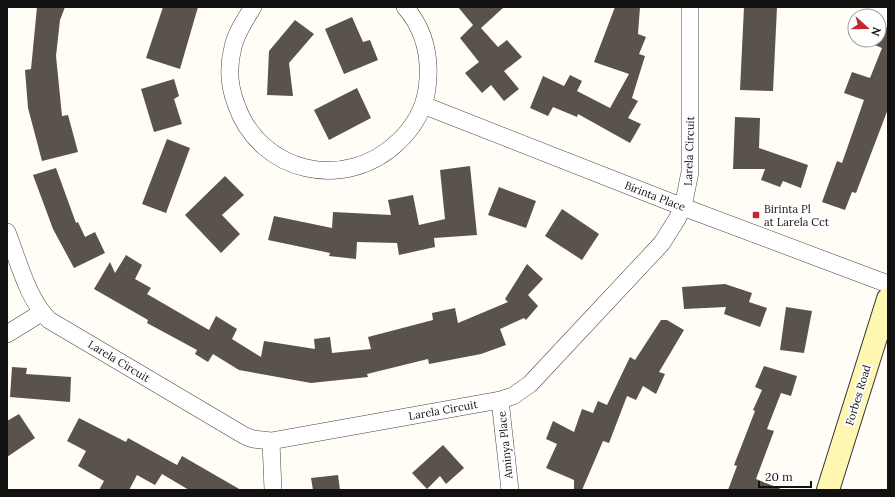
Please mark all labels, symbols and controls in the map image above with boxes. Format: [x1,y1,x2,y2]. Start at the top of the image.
north arrow [847,8,887,48]
text: N [868,25,884,39]
street label: Larela Circuit [681,115,697,186]
street label: Birinta Place [623,178,687,214]
place label: Birinta Pl at Larela Cct [764,202,830,229]
marker: Birinta Pl at Larela Cct [751,210,761,220]
street label: Larela Circuit [85,337,153,385]
street label: Forbes Road [842,362,874,427]
street label: Larela Circuit [407,397,479,423]
street label: Aminya Place [494,411,516,480]
scale bar [759,463,811,489]
text: 20 m [765,469,793,484]

